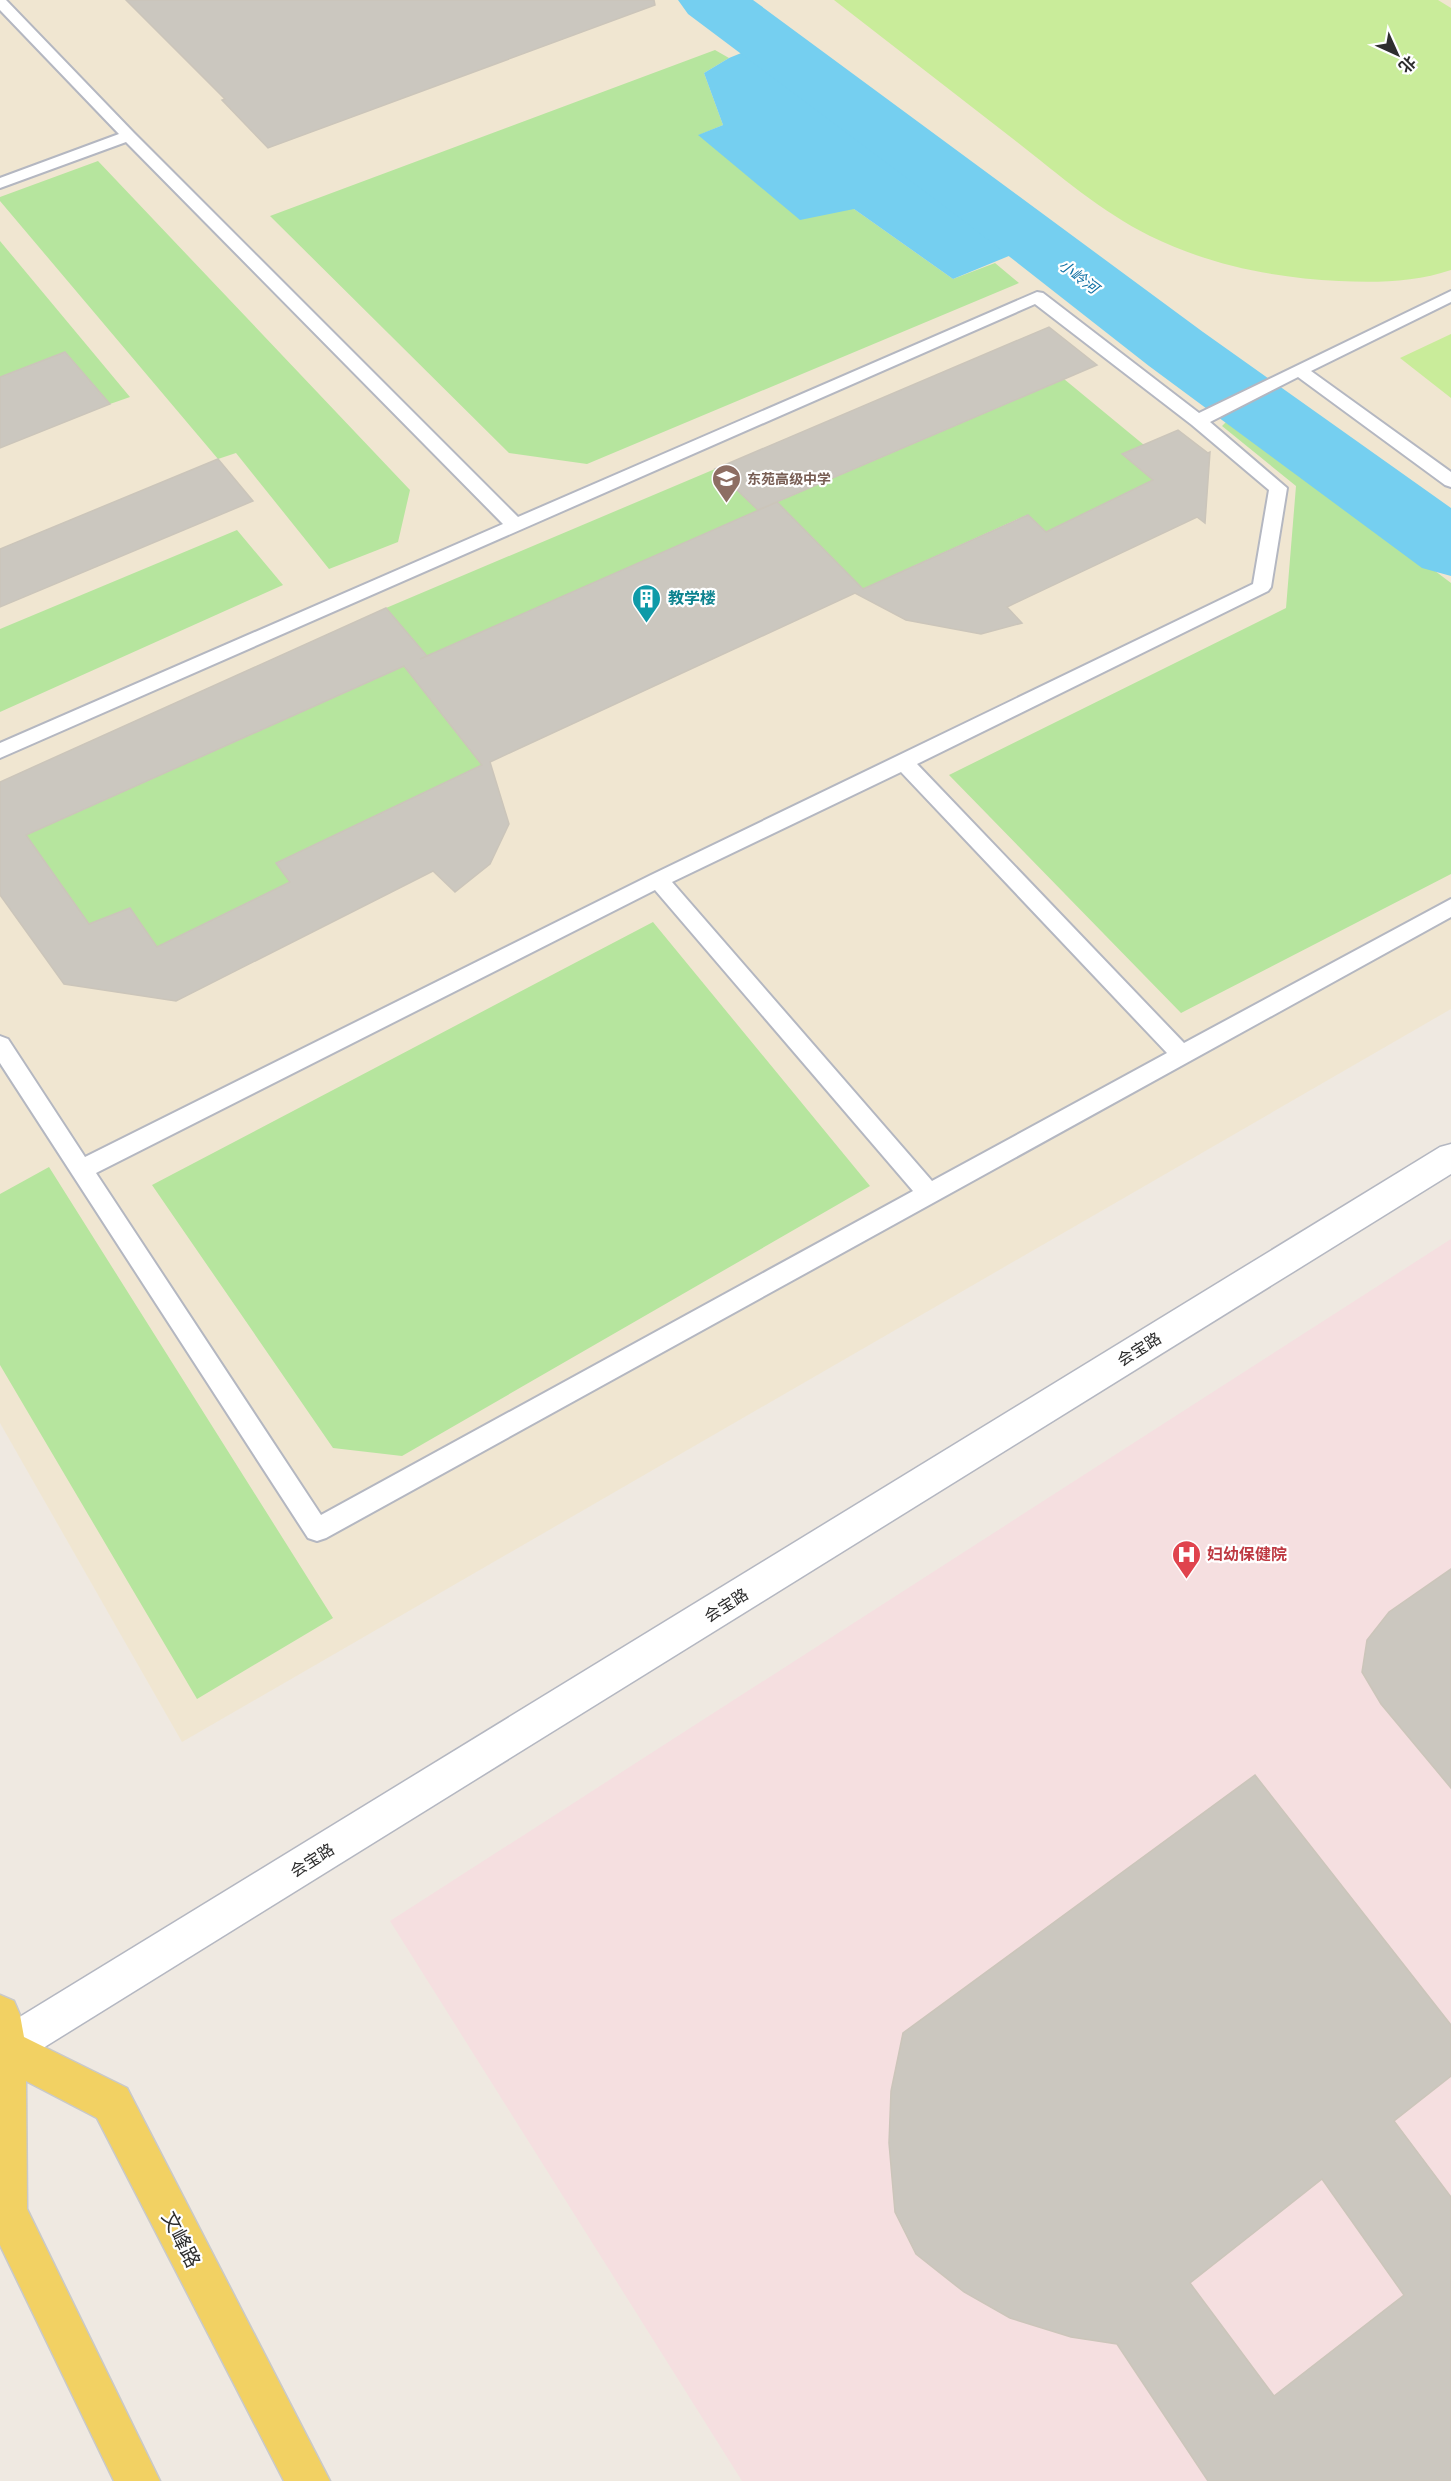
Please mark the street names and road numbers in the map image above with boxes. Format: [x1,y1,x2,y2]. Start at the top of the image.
street label: 会宝路 [1113,1328,1165,1370]
street label: 会宝路 [700,1584,752,1626]
street label: 会宝路 [286,1839,338,1881]
street label: 文峰路 [158,2207,206,2271]

